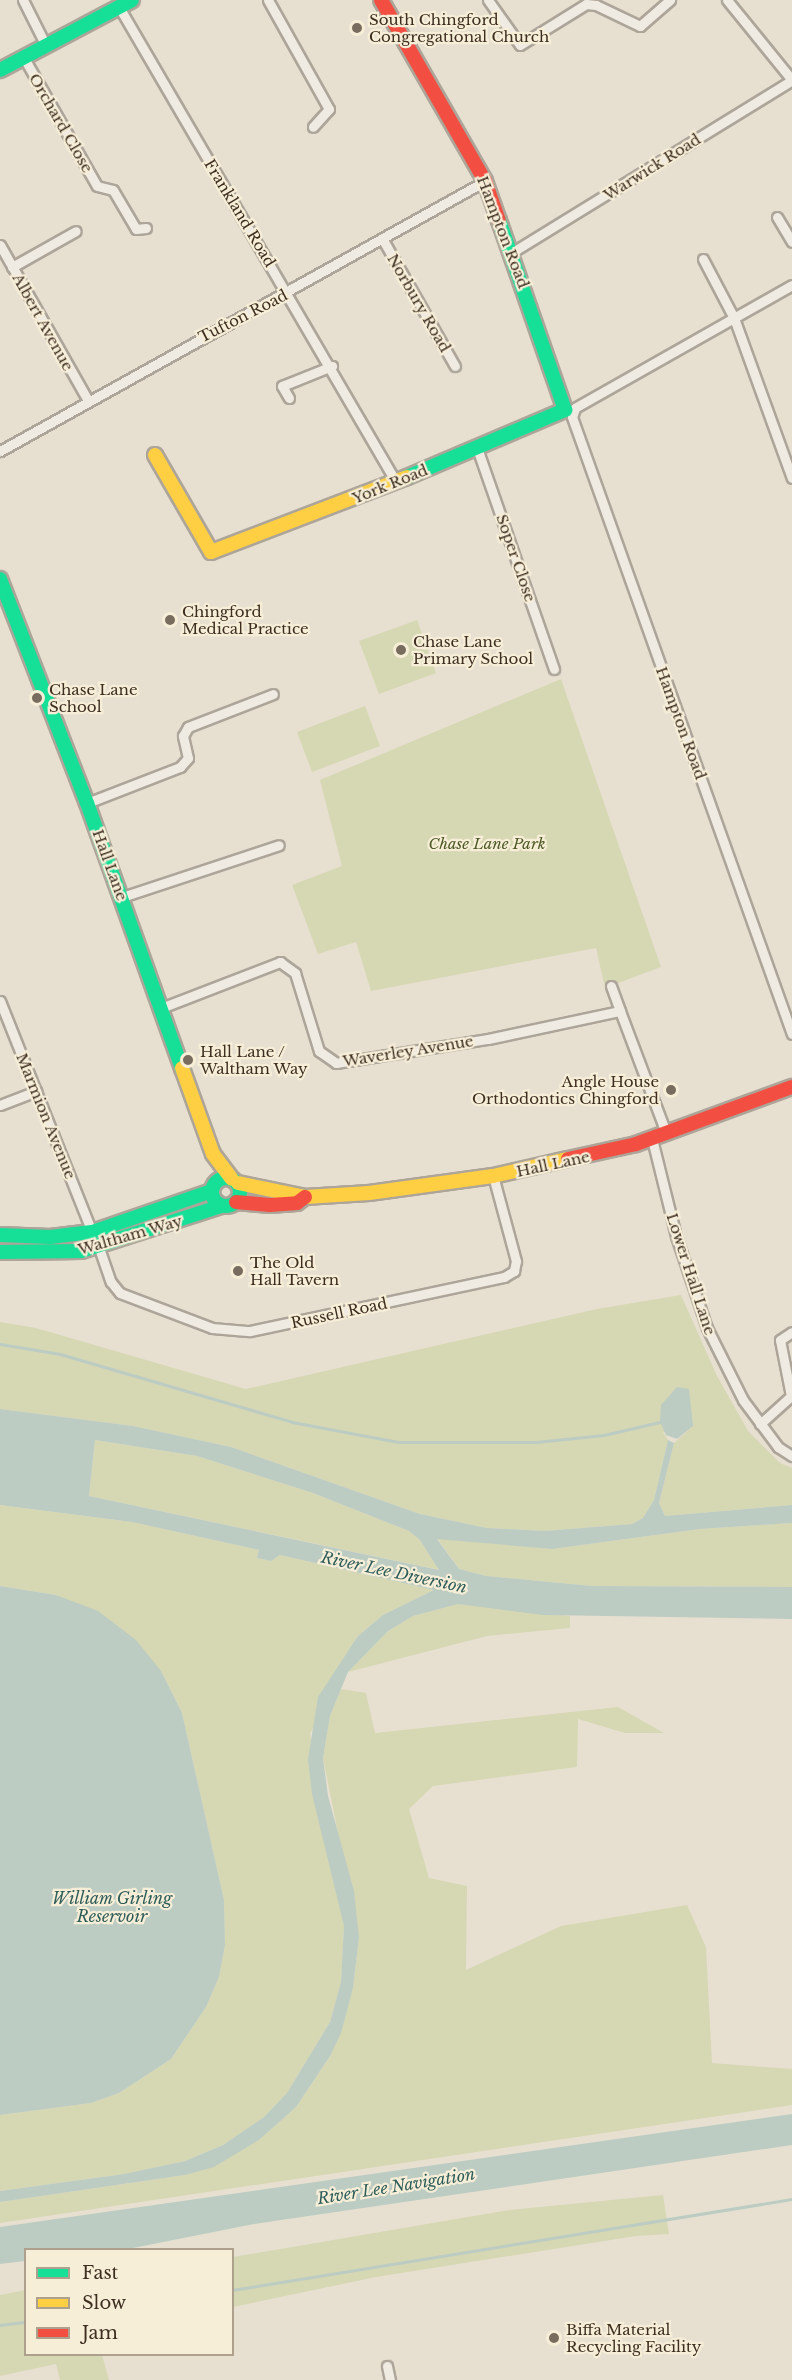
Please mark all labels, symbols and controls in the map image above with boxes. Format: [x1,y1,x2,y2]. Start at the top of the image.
place label: South Chingford Congregational Church [369,10,549,45]
marker: South Chingford Congregational Church [350,21,364,35]
street label: Orchard Close [25,70,97,176]
street label: Warwick Road [600,130,704,204]
street label: Frankland Road [201,156,279,270]
street label: Hampton Road [473,173,533,291]
street label: Norbury Road [383,251,455,355]
street label: Albert Avenue [9,270,77,374]
street label: Tufton Road [196,286,290,346]
street label: York Road [350,461,430,507]
street label: Soper Close [493,512,539,604]
place label: Chingford Medical Practice [182,602,309,637]
marker: Chingford Medical Practice [163,613,177,627]
place label: Chase Lane Primary School [413,632,534,667]
marker: Chase Lane Primary School [394,643,408,657]
street label: Hampton Road [652,664,710,782]
place label: Chase Lane School [49,680,138,715]
marker: Chase Lane School [30,691,44,705]
street label: Hall Lane [89,827,131,903]
park label: Chase Lane Park [429,835,545,853]
street label: Waverley Avenue [341,1032,475,1070]
place label: Hall Lane / Waltham Way [200,1042,308,1077]
street label: Marmion Avenue [12,1050,80,1182]
marker: Hall Lane / Waltham Way [181,1053,195,1067]
place label: Angle House Orthodontics Chingford [472,1072,659,1107]
marker: Angle House Orthodontics Chingford [664,1083,678,1097]
street label: Hall Lane [515,1147,591,1181]
street label: Waltham Way [76,1211,184,1259]
street label: Lower Hall Lane [663,1211,719,1337]
place label: The Old Hall Tavern [250,1253,340,1288]
marker: The Old Hall Tavern [231,1264,245,1278]
street label: Russell Road [289,1294,389,1332]
water label: River Lee Diversion [319,1547,469,1597]
water label: William Girling Reservoir [52,1888,172,1926]
water label: River Lee Navigation [315,2164,477,2208]
legend [24,2248,234,2356]
text: Fast [82,2262,118,2284]
text: Slow [82,2292,126,2314]
place label: Biffa Material Recycling Facility [566,2320,701,2355]
text: Jam [82,2322,118,2344]
marker: Biffa Material Recycling Facility [547,2331,561,2345]

